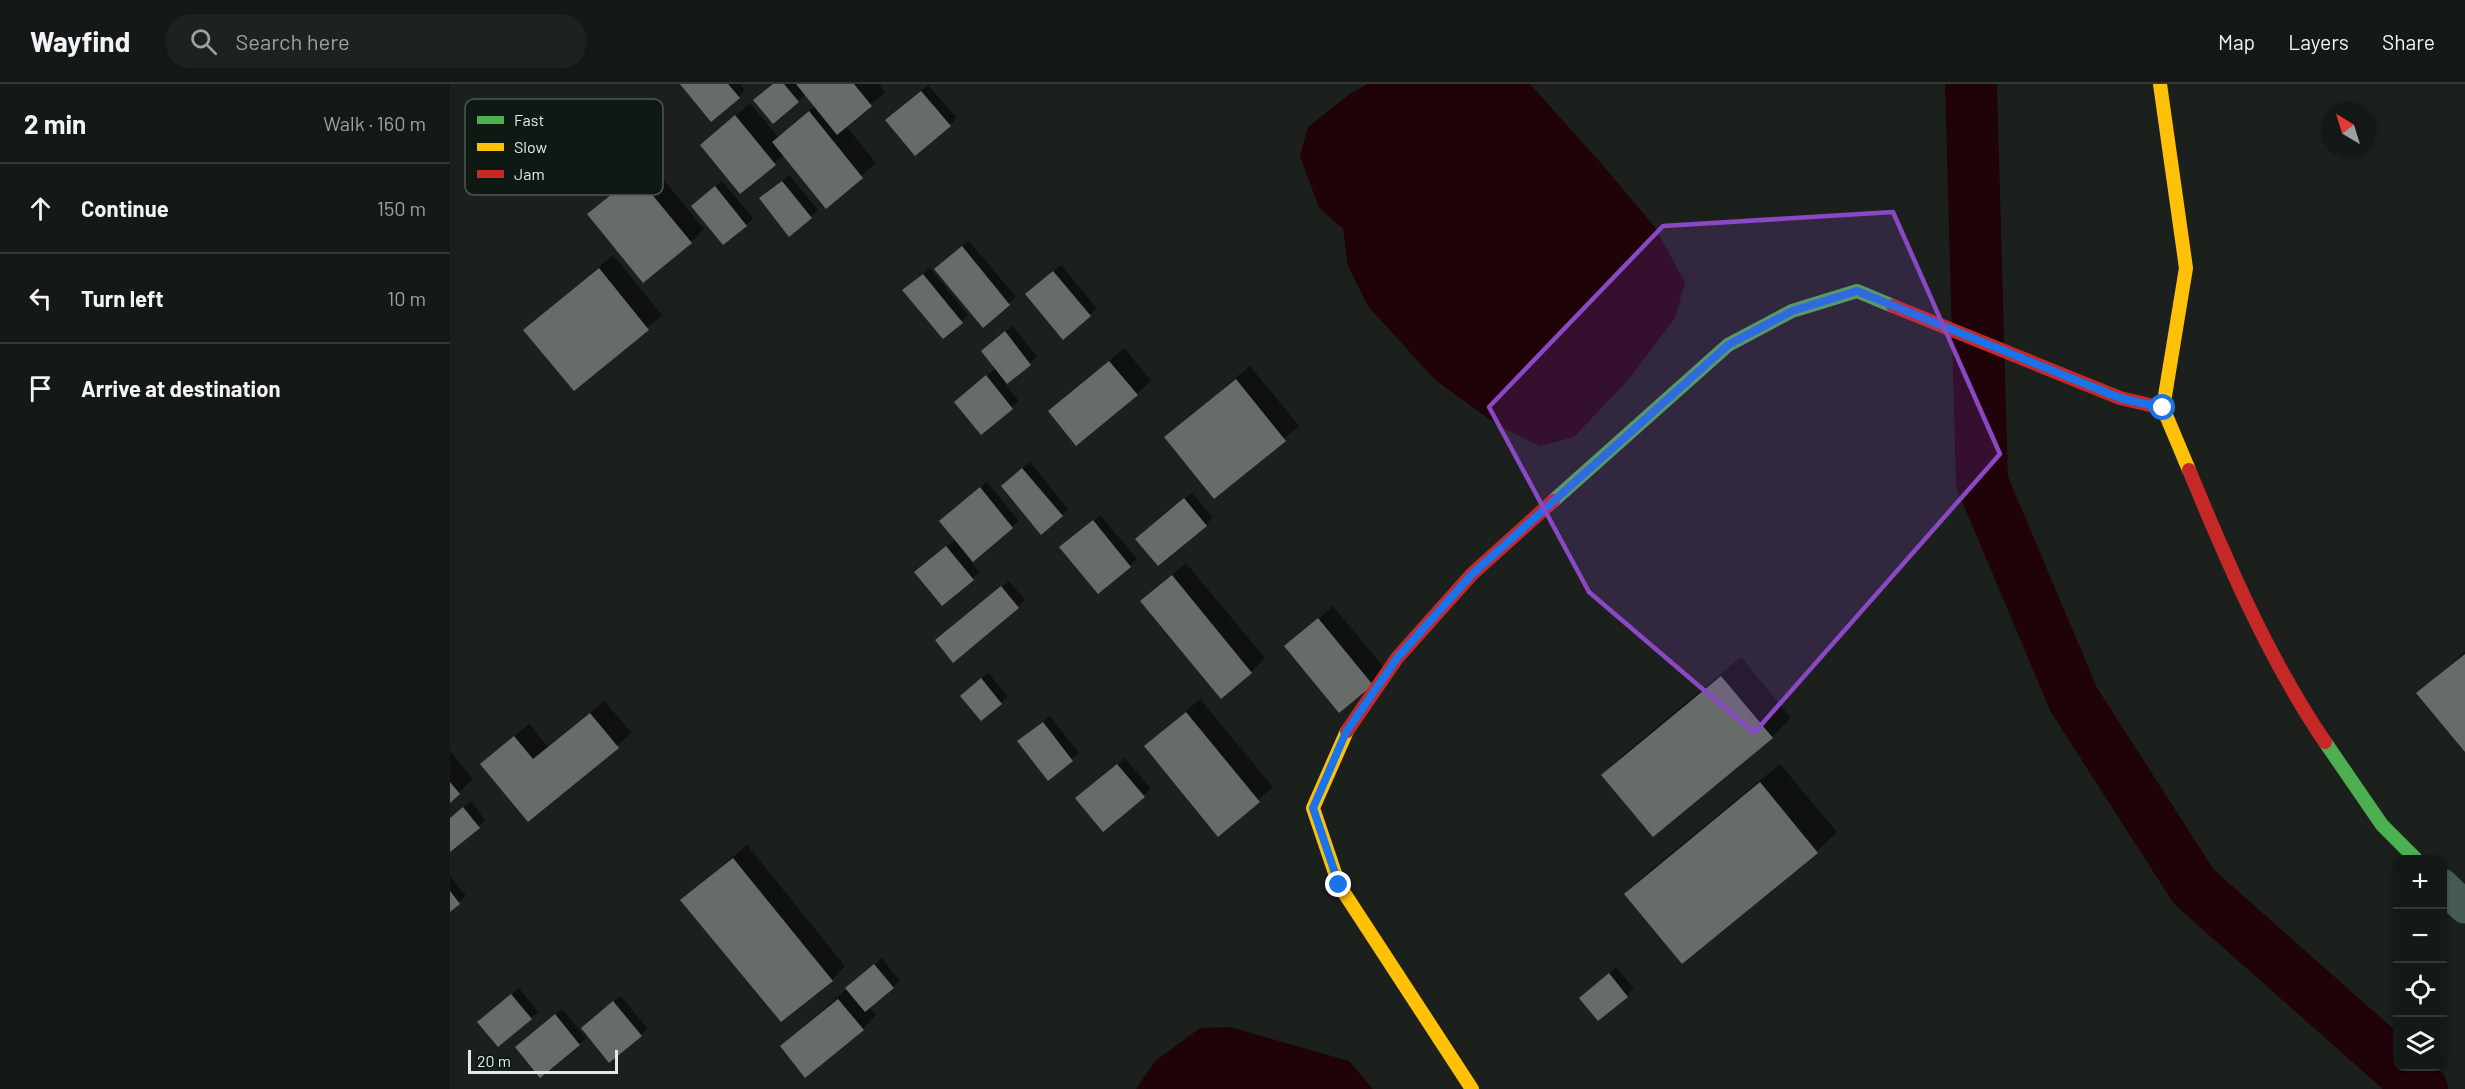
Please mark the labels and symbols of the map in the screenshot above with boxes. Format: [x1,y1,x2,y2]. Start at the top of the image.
legend [465,99,663,195]
north arrow [2321,102,2375,156]
text: Fast [514,110,544,129]
text: Slow [514,137,547,156]
text: Jam [514,164,545,183]
route start [2149,394,2175,420]
route end [1325,871,1351,897]
scale bar [468,1047,618,1074]

